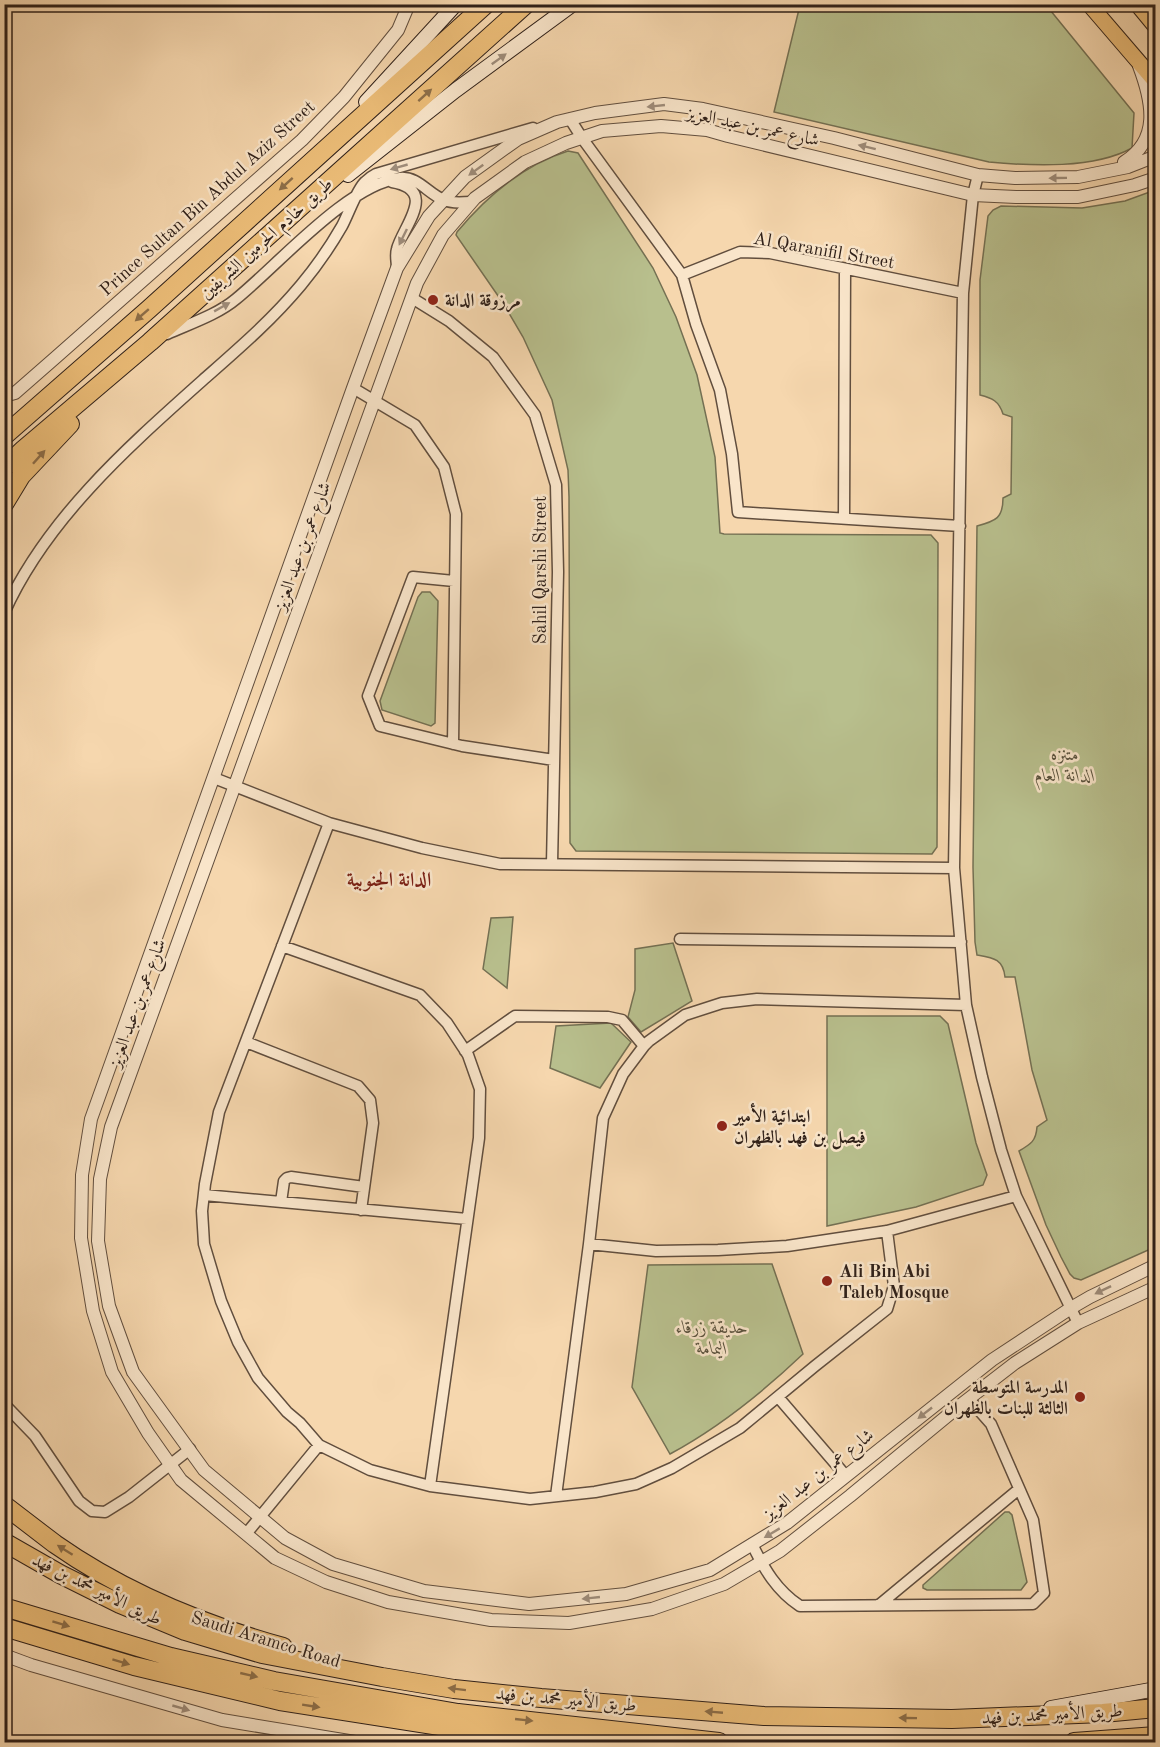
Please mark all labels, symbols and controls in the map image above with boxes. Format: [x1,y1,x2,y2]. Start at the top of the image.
one-way arrow [492,53,507,65]
one-way arrow [417,89,432,102]
street label: Prince Sultan Bin Abdul Aziz Street [97,98,318,300]
one-way arrow [646,101,665,111]
street label: شارع عمر بن عبد العزيز [682,104,821,155]
one-way arrow [858,142,876,151]
one-way arrow [390,162,408,172]
one-way arrow [468,163,483,175]
one-way arrow [1049,173,1068,183]
street label: طريق خادم الحرمين الشريفين [197,175,340,307]
one-way arrow [279,177,294,190]
one-way arrow [398,228,407,245]
street label: Al Qaranifil Street [752,230,896,272]
place label: مرزوقة الدانة [445,292,521,313]
marker: مرزوقة الدانة [426,293,440,307]
one-way arrow [214,302,231,312]
one-way arrow [135,308,150,321]
one-way arrow [32,450,45,465]
street label: شارع عمر بن عبد العزيز [271,480,339,616]
street label: Sahil Qarshi Street [532,496,550,644]
park label: متنزه الدانة العام [1035,746,1095,791]
district label: الدانة الجنوبية [347,870,431,892]
street label: شارع عمر بن عبد العزيز [106,937,174,1073]
place label: ابتدائية الأمير فيصل بن فهد بالظهران [732,1102,866,1150]
marker: ابتدائية الأمير فيصل بن فهد بالظهران [715,1119,729,1133]
place label: Ali Bin Abi Taleb Mosque [839,1263,949,1302]
marker: Ali Bin Abi Taleb Mosque [820,1274,834,1288]
one-way arrow [1094,1286,1111,1295]
park label: حديقة زرقاء اليمامة [676,1319,748,1359]
place label: المدرسة المتوسطة الثالثة للبنات بالظهران [944,1379,1068,1420]
marker: المدرسة المتوسطة الثالثة للبنات بالظهران [1073,1390,1087,1404]
one-way arrow [917,1406,933,1419]
street label: شارع عمر بن عبد العزيز [758,1426,880,1529]
one-way arrow [764,1527,780,1538]
one-way arrow [57,1544,73,1555]
street label: طريق الأمير محمد بن فهد [28,1546,166,1631]
one-way arrow [581,1593,600,1603]
street label: Saudi Aramco Road [189,1609,343,1671]
one-way arrow [52,1620,70,1629]
one-way arrow [112,1658,130,1667]
one-way arrow [239,1671,258,1681]
street label: طريق الأمير محمد بن فهد [495,1680,638,1717]
one-way arrow [447,1684,466,1694]
street label: طريق الأمير محمد بن فهد [981,1697,1123,1730]
one-way arrow [301,1701,320,1710]
one-way arrow [172,1704,190,1713]
one-way arrow [704,1707,723,1717]
one-way arrow [899,1713,918,1723]
one-way arrow [514,1716,533,1725]

